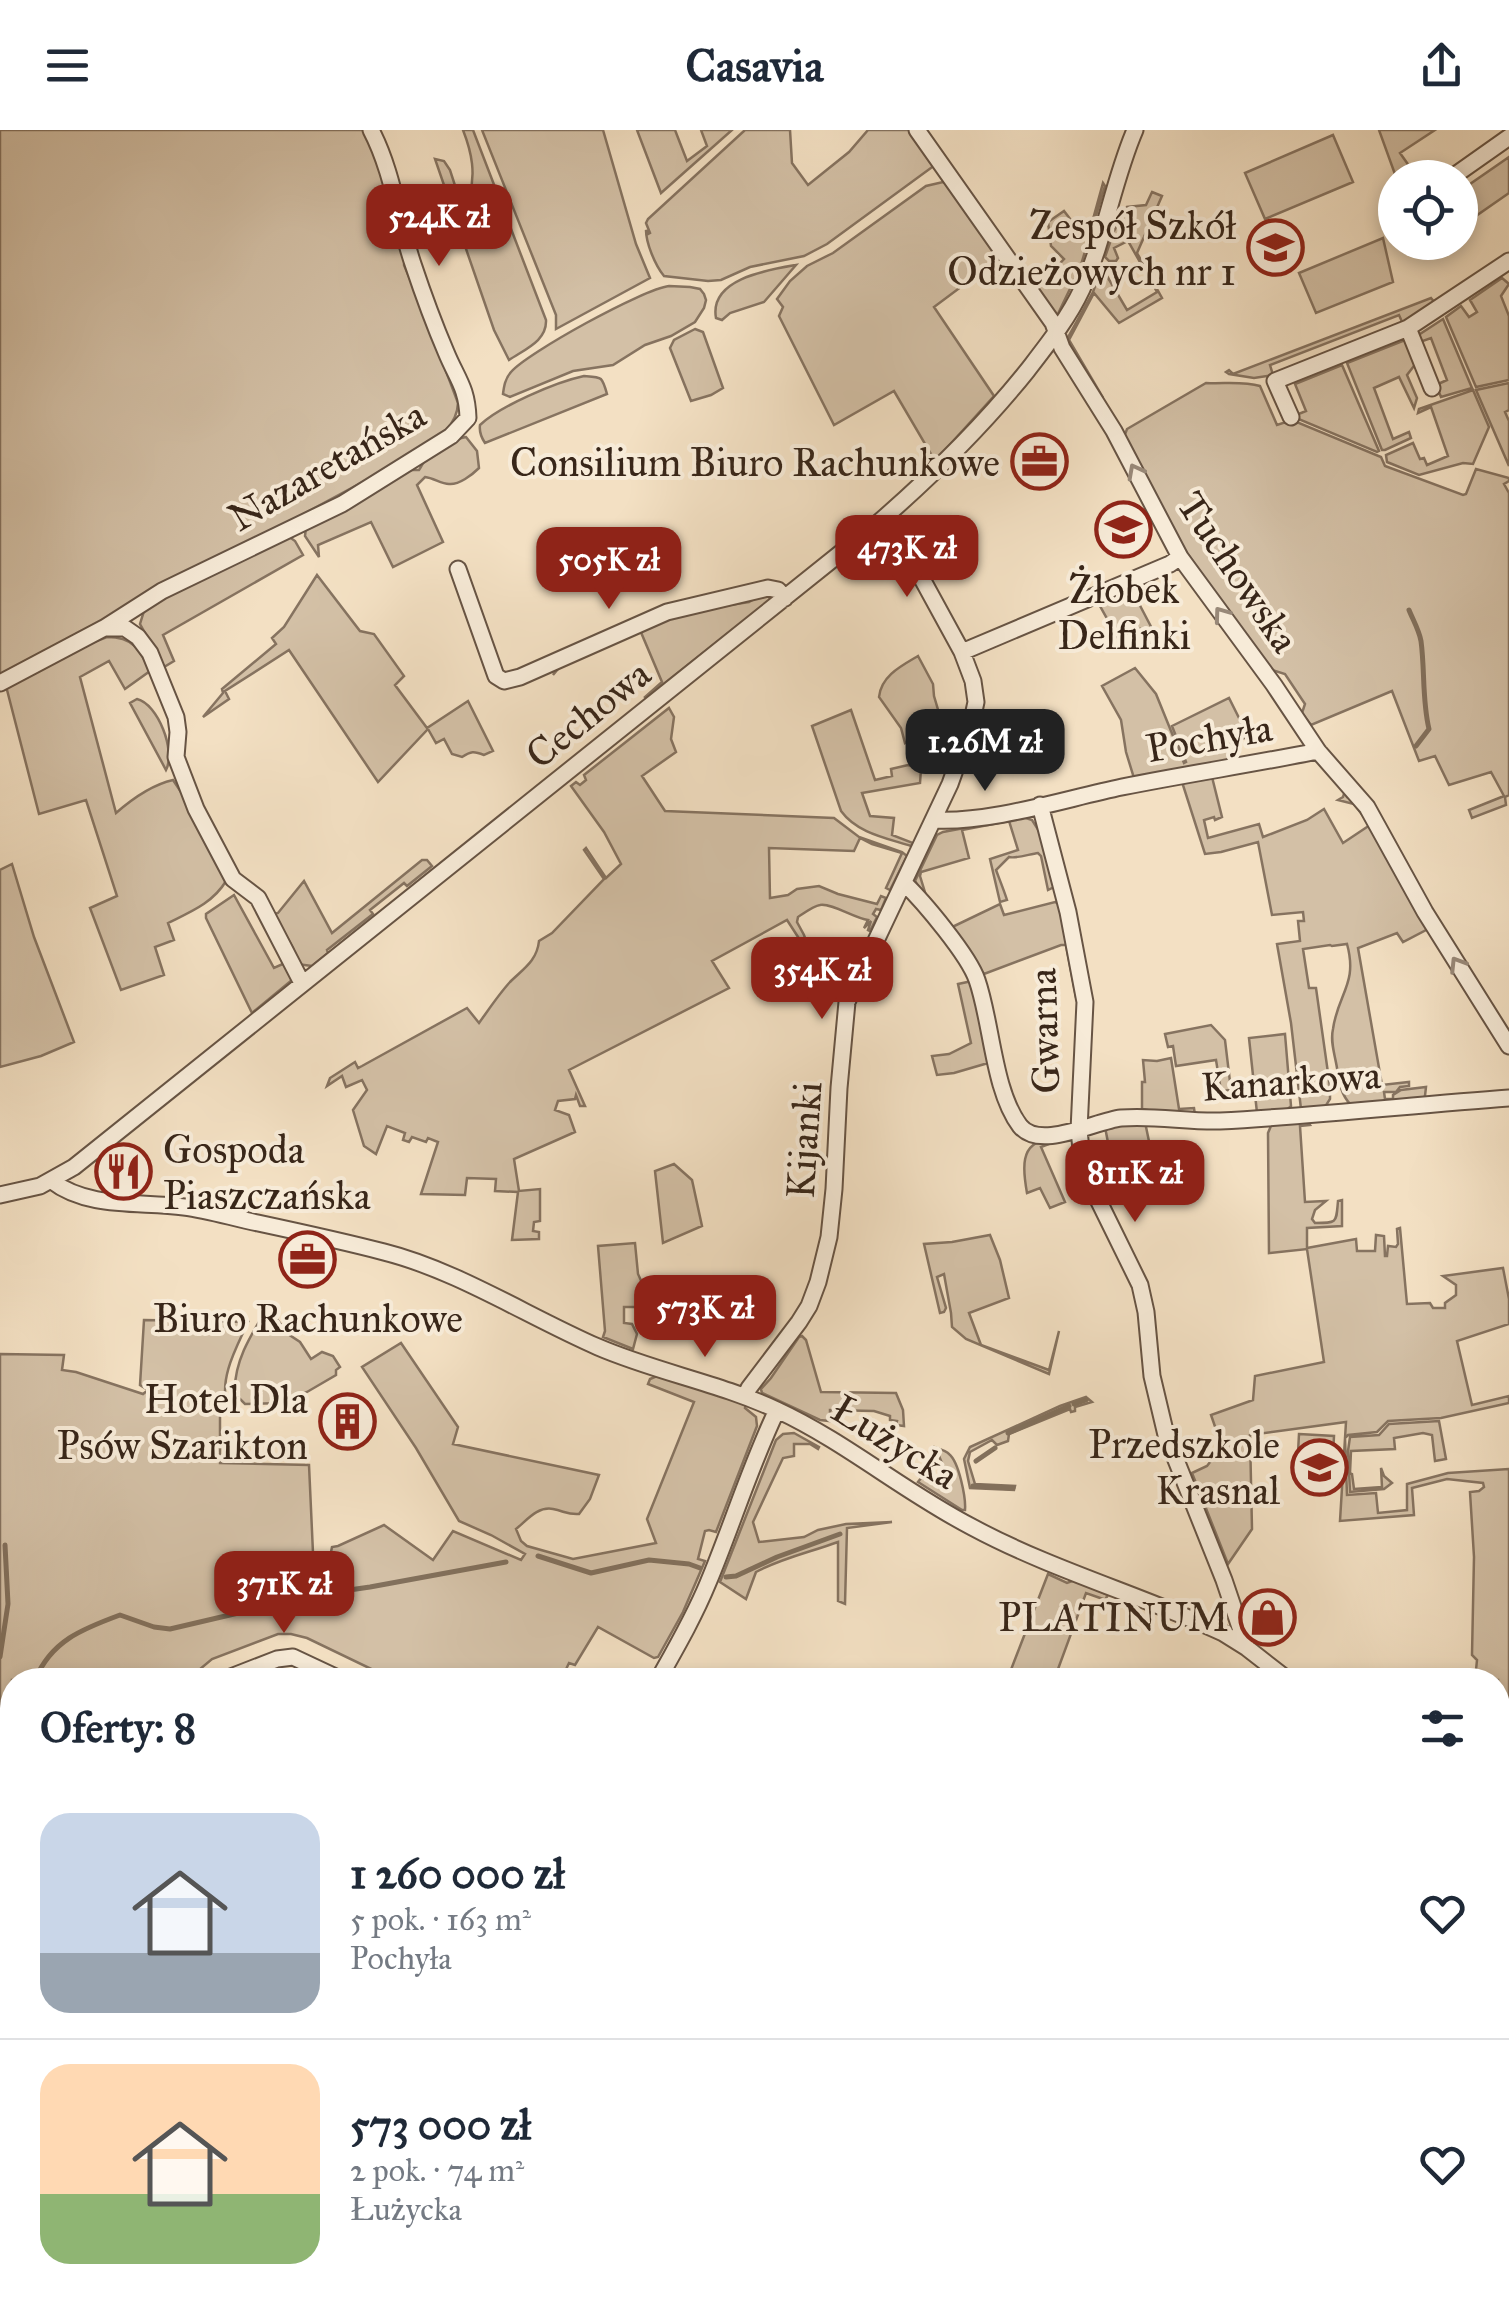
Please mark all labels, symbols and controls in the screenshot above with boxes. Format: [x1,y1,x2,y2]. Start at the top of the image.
icon: menu [40,38,95,93]
text: Casavia [686,38,823,93]
icon: share [1414,38,1469,93]
map controls [1378,160,1478,260]
button: locate [1378,160,1478,260]
pin: 524K zł [347,184,531,269]
text: 524K zł [388,197,490,236]
place label: Zespół Szkół Odzieżowych nr 1 [947,201,1236,296]
school or university icon: Zespół Szkół Odzieżowych nr 1 [1245,218,1305,278]
street label: Nazaretańska [220,390,434,542]
office icon: Consilium Biuro Rachunkowe [1009,432,1069,492]
place label: Consilium Biuro Rachunkowe [510,438,1000,487]
one-way arrow [1128,463,1147,481]
street label: Tuchowska [1166,482,1310,662]
school or university icon: Żłobek Delfinki [1094,500,1154,560]
pin: 473K zł [815,515,999,600]
pin: 505K zł [517,527,701,612]
text: 473K zł [857,528,957,567]
text: 505K zł [558,540,660,579]
place label: Żłobek Delfinki [1057,565,1191,660]
one-way arrow [1215,607,1234,626]
street label: Cechowa [516,649,660,779]
street label: Pochyła [1142,703,1276,773]
pin: 1.26M zł [882,709,1088,794]
text: 1.26M zł [928,722,1042,761]
pin: 354K zł [730,937,914,1022]
text: 354K zł [773,950,871,989]
one-way arrow [1450,956,1469,974]
street label: Gwarna [1017,967,1071,1095]
street label: Kanarkowa [1200,1050,1383,1112]
street label: Kijanki [775,1080,833,1200]
place label: Gospoda Piaszczańska [163,1125,371,1220]
pin: 811K zł [1043,1140,1227,1225]
restaurant icon: Gospoda Piaszczańska [94,1142,154,1202]
text: 811K zł [1087,1153,1183,1192]
office icon: Biuro Rachunkowe [278,1229,338,1289]
pin: 573K zł [613,1275,797,1360]
text: 573K zł [656,1288,754,1327]
place label: Biuro Rachunkowe [153,1294,463,1343]
place label: Hotel Dla Psów Szarikton [57,1375,308,1470]
street label: Łużycka [823,1384,967,1500]
building icon: Hotel Dla Psów Szarikton [317,1392,377,1452]
place label: Przedszkole Krasnal [1088,1420,1280,1515]
school or university icon: Przedszkole Krasnal [1289,1437,1349,1497]
pin: 371K zł [192,1551,376,1636]
text: 371K zł [236,1564,332,1603]
shop icon: PLATINUM [1238,1587,1298,1647]
place label: PLATINUM [998,1593,1229,1642]
icon: filters [1415,1701,1470,1756]
text: Oferty: 8 [40,1702,196,1754]
text: 1 260 000 zł [350,1848,565,1900]
icon: home [120,1853,240,1973]
icon: heart [1415,1886,1470,1941]
text: 5 pok. · 163 m² [350,1900,531,1939]
text: Pochyła [350,1939,452,1978]
text: 573 000 zł [350,2099,531,2151]
icon: home [120,2104,240,2224]
icon: heart [1415,2137,1470,2192]
text: 2 pok. · 74 m² [350,2151,524,2190]
text: Łużycka [350,2190,462,2229]

